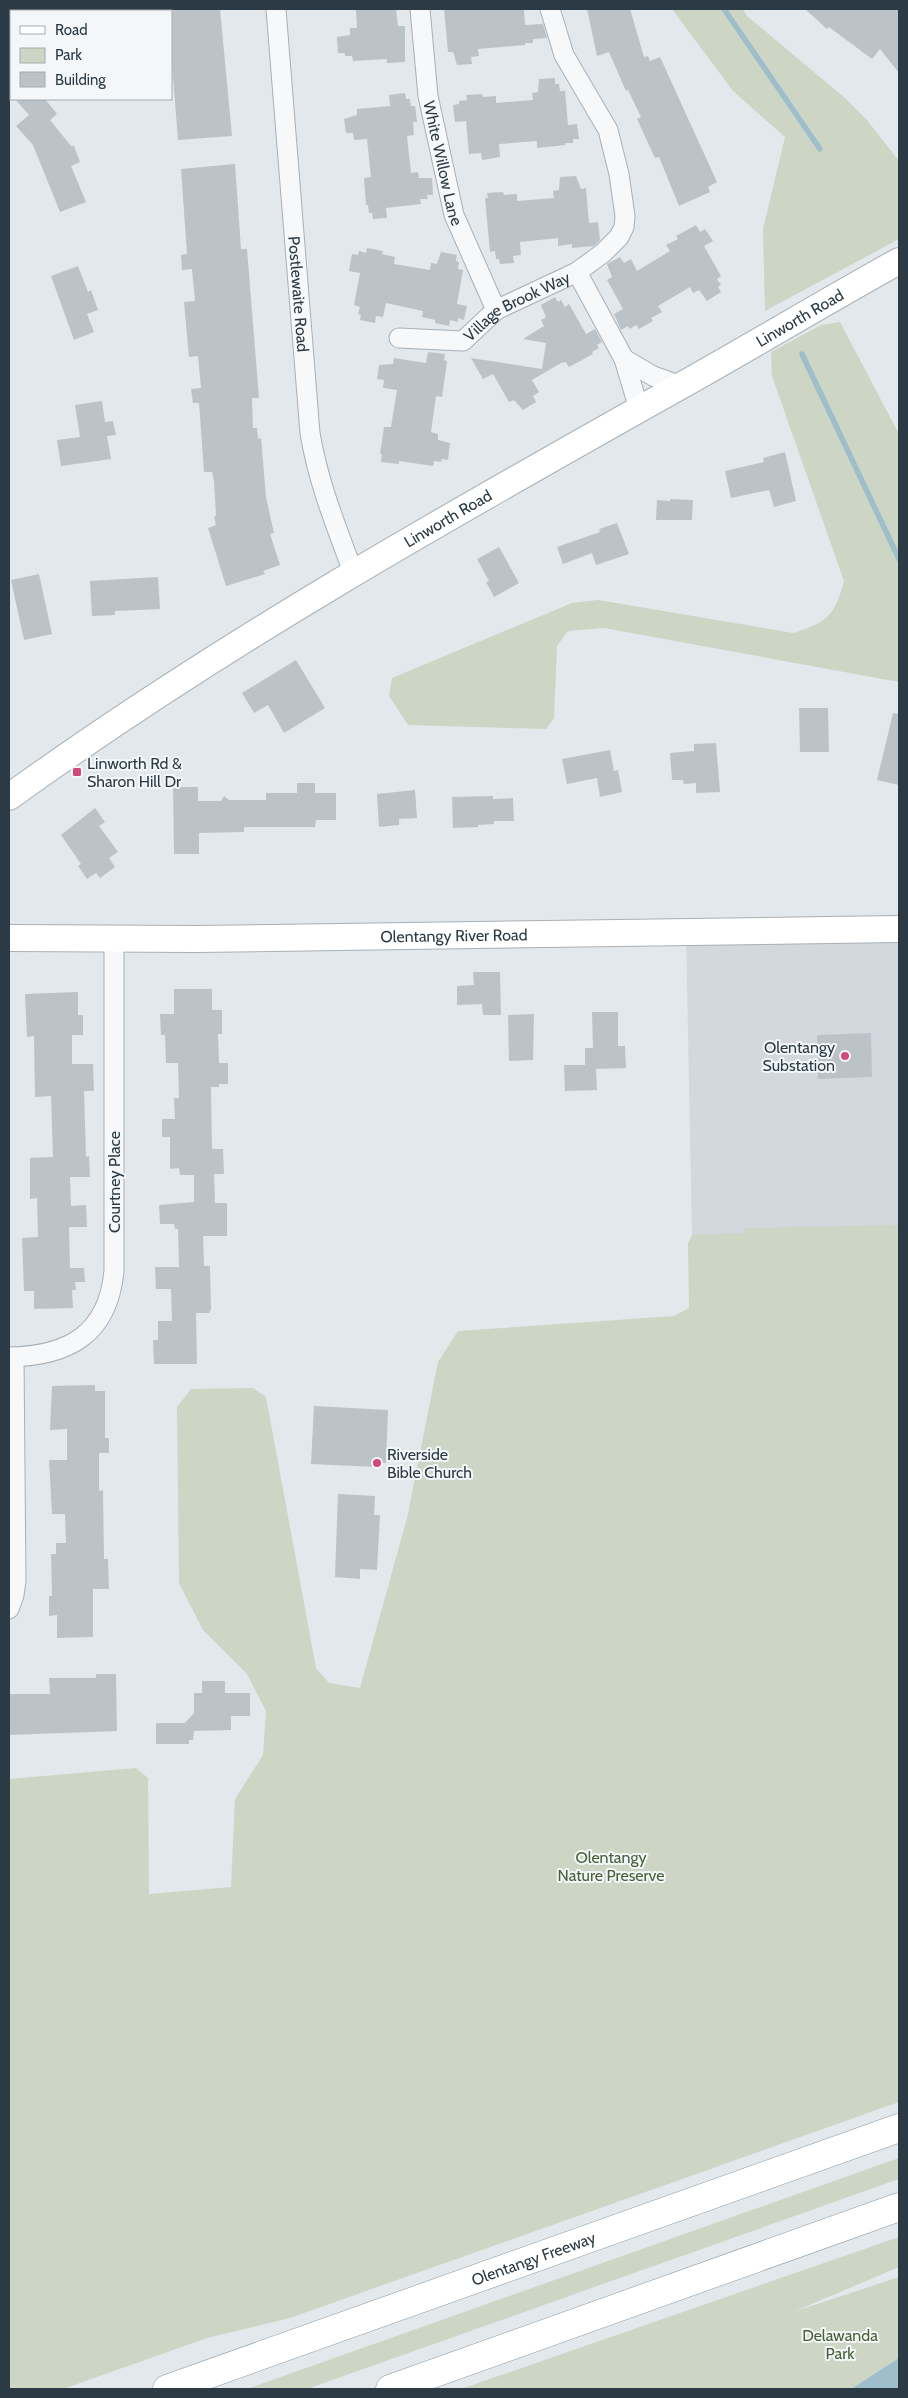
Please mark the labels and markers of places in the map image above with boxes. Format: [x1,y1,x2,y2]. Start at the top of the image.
place label: Linworth Rd & Sharon Hill Dr [87,754,182,791]
marker: Linworth Rd & Sharon Hill Dr [71,766,83,778]
place label: Olentangy Substation [762,1038,835,1075]
marker: Olentangy Substation [839,1050,851,1062]
place label: Riverside Bible Church [387,1445,472,1482]
marker: Riverside Bible Church [371,1457,383,1469]

